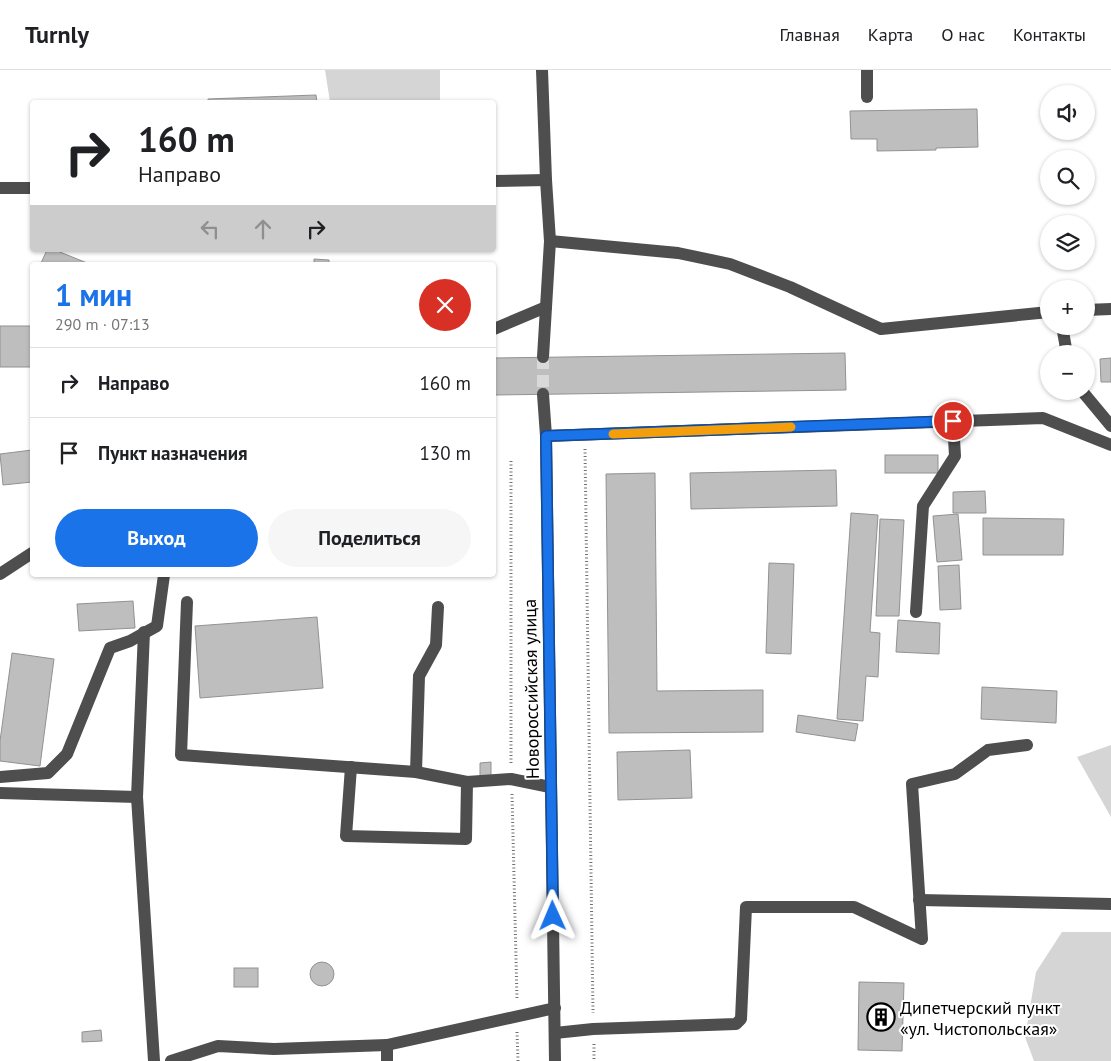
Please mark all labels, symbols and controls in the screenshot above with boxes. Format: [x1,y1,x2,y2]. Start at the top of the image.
text: Turnly [25,19,89,50]
text: Главная [779,23,840,46]
text: Карта [868,23,913,46]
text: О нас [941,23,985,46]
text: Контакты [1013,23,1086,46]
map controls [1040,85,1095,400]
button: sound [1040,85,1095,140]
text: 160 m [138,116,235,162]
icon: right [55,120,120,185]
button: search [1040,150,1095,205]
text: Направо [138,160,221,188]
icon: left [196,215,224,243]
icon: ahead [249,215,277,243]
icon: right [302,215,330,243]
button: layers [1040,215,1095,270]
text: 1 мин [55,275,132,314]
button: close [419,279,471,331]
button: + [1040,280,1095,335]
text: 290 m · 07:13 [55,314,150,334]
button: − [1040,345,1095,400]
icon: right [55,369,83,397]
text: Направо [98,371,169,395]
text: 160 m [419,371,471,395]
pin [932,400,974,442]
icon: arrive [939,407,967,435]
icon: arrive [55,439,83,467]
text: Пункт назначения [98,441,248,465]
text: 130 m [419,441,471,465]
button: Выход [55,509,258,567]
button: Поделиться [268,509,471,567]
street label: Новороссийская улица [518,599,544,779]
position arrow [526,889,578,941]
place label: Дипетчерский пункт «ул. Чистопольская» [900,996,1061,1040]
building icon: Дипетчерский пункт «ул. Чистопольская» [866,1002,896,1032]

